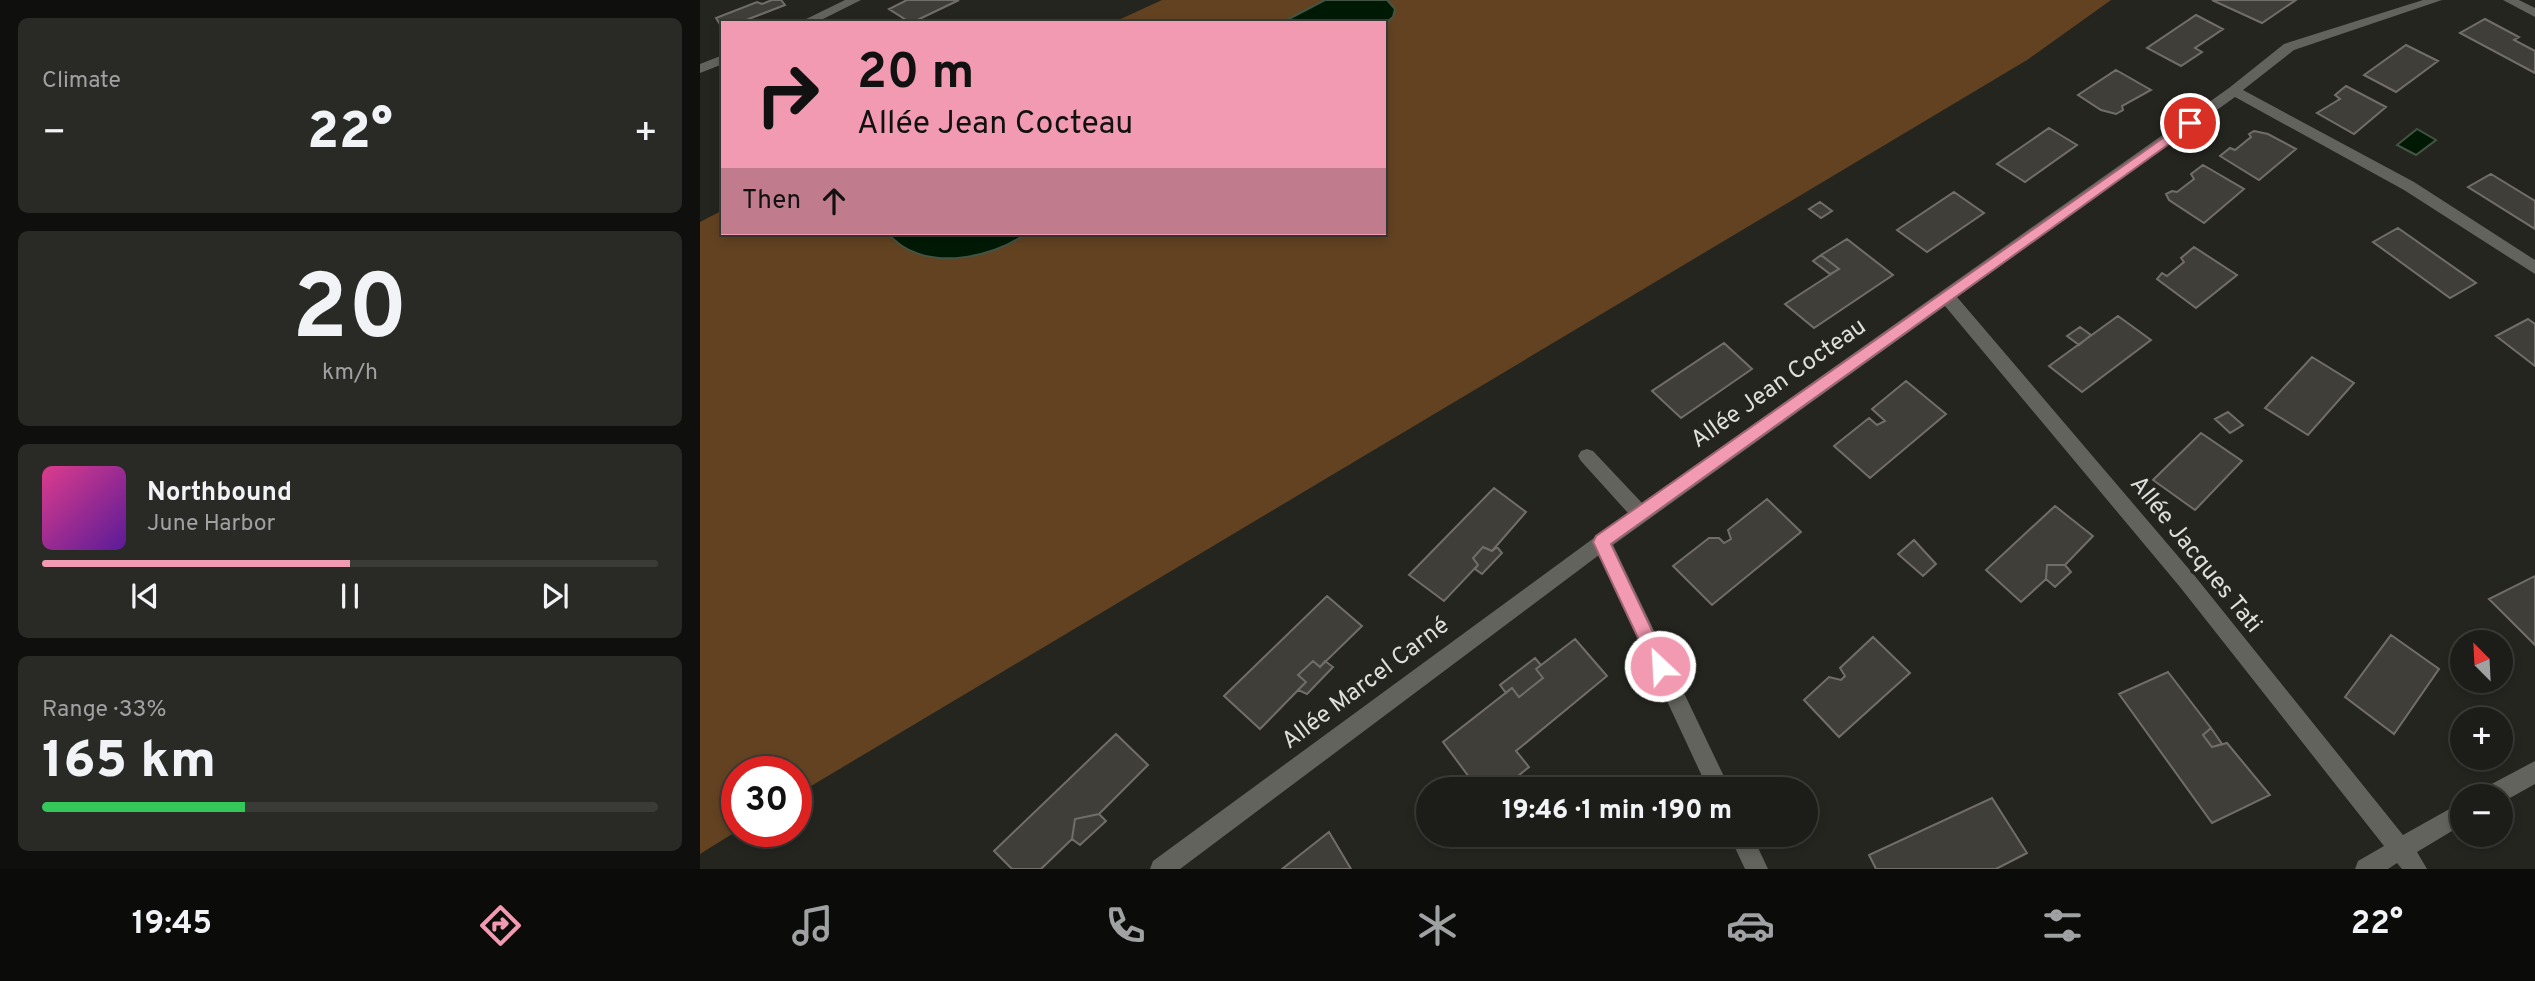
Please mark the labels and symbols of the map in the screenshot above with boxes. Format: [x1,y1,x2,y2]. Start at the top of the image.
pin [2160,93,2220,153]
street label: Allée Jean Cocteau [1686,312,1872,456]
street label: Allée Jacques Tati [2122,470,2268,640]
street label: Allée Marcel Carné [1276,611,1456,757]
position arrow [1623,629,1697,703]
north arrow [2450,630,2513,693]
speed limit sign: 30 [721,756,812,847]

